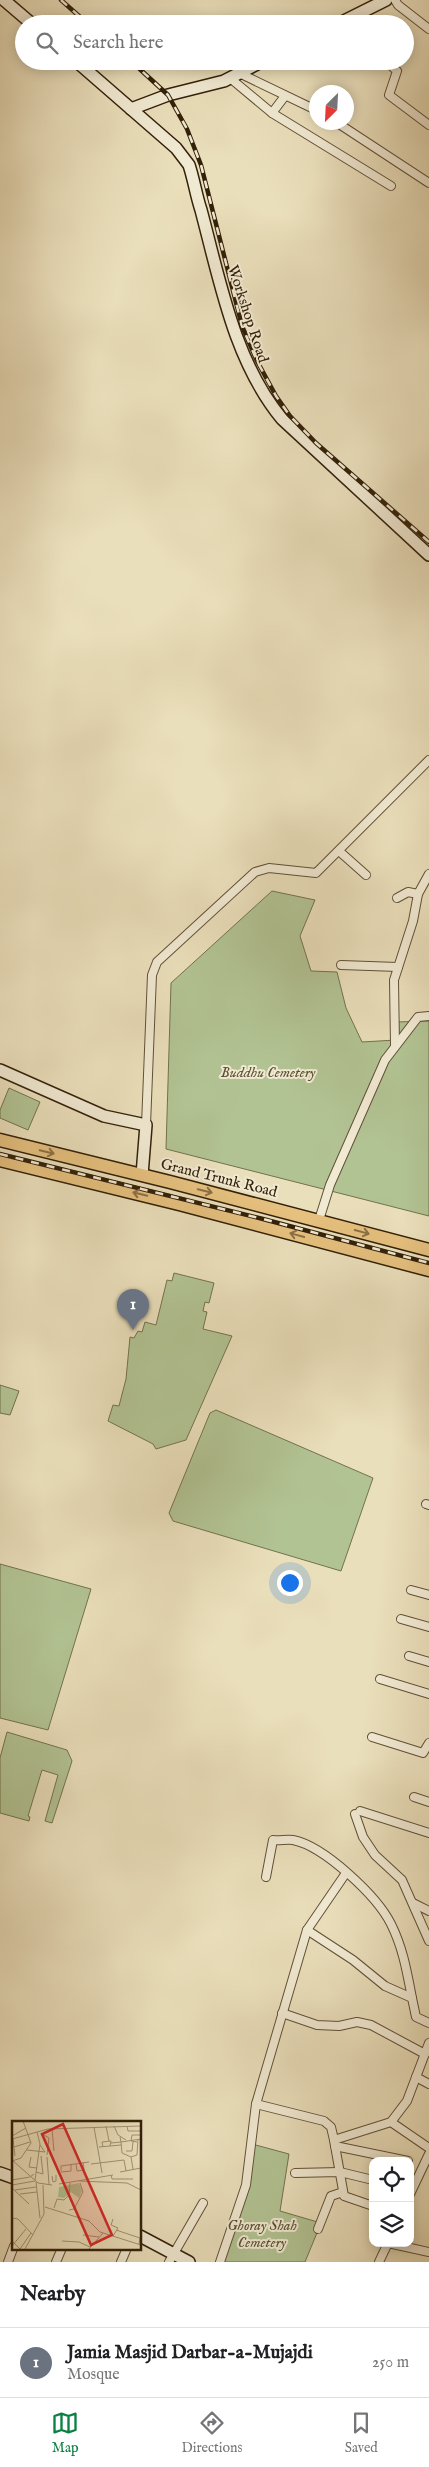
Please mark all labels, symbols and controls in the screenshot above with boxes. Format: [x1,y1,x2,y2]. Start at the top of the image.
search box [15,15,414,70]
icon: search [33,29,61,57]
text: Search here [73,31,164,55]
north arrow [309,85,354,130]
street label: Workshop Road [223,263,273,366]
park label: Buddhu Cemetery [221,1063,316,1082]
one-way arrow [39,1148,55,1157]
street label: Grand Trunk Road [159,1154,280,1202]
one-way arrow [197,1187,213,1196]
one-way arrow [132,1189,148,1198]
one-way arrow [354,1228,370,1237]
one-way arrow [290,1230,306,1239]
pin: 1 [117,1289,149,1330]
your location [277,1570,303,1596]
inset map [12,2121,141,2250]
map controls [369,2157,414,2247]
button: locate [369,2157,414,2202]
button: layers [369,2202,414,2247]
park label: Ghoray Shah Cemetery [227,2216,297,2252]
text: Nearby [20,2281,85,2308]
text: Jamia Masjid Darbar-a-Mujajdi [67,2341,313,2365]
text: 1 [33,2353,39,2373]
text: 250 m [372,2353,409,2373]
text: Mosque [67,2365,120,2385]
tab: Map [51,2409,79,2457]
tab: Directions [181,2409,242,2457]
tab: Saved [345,2409,378,2457]

